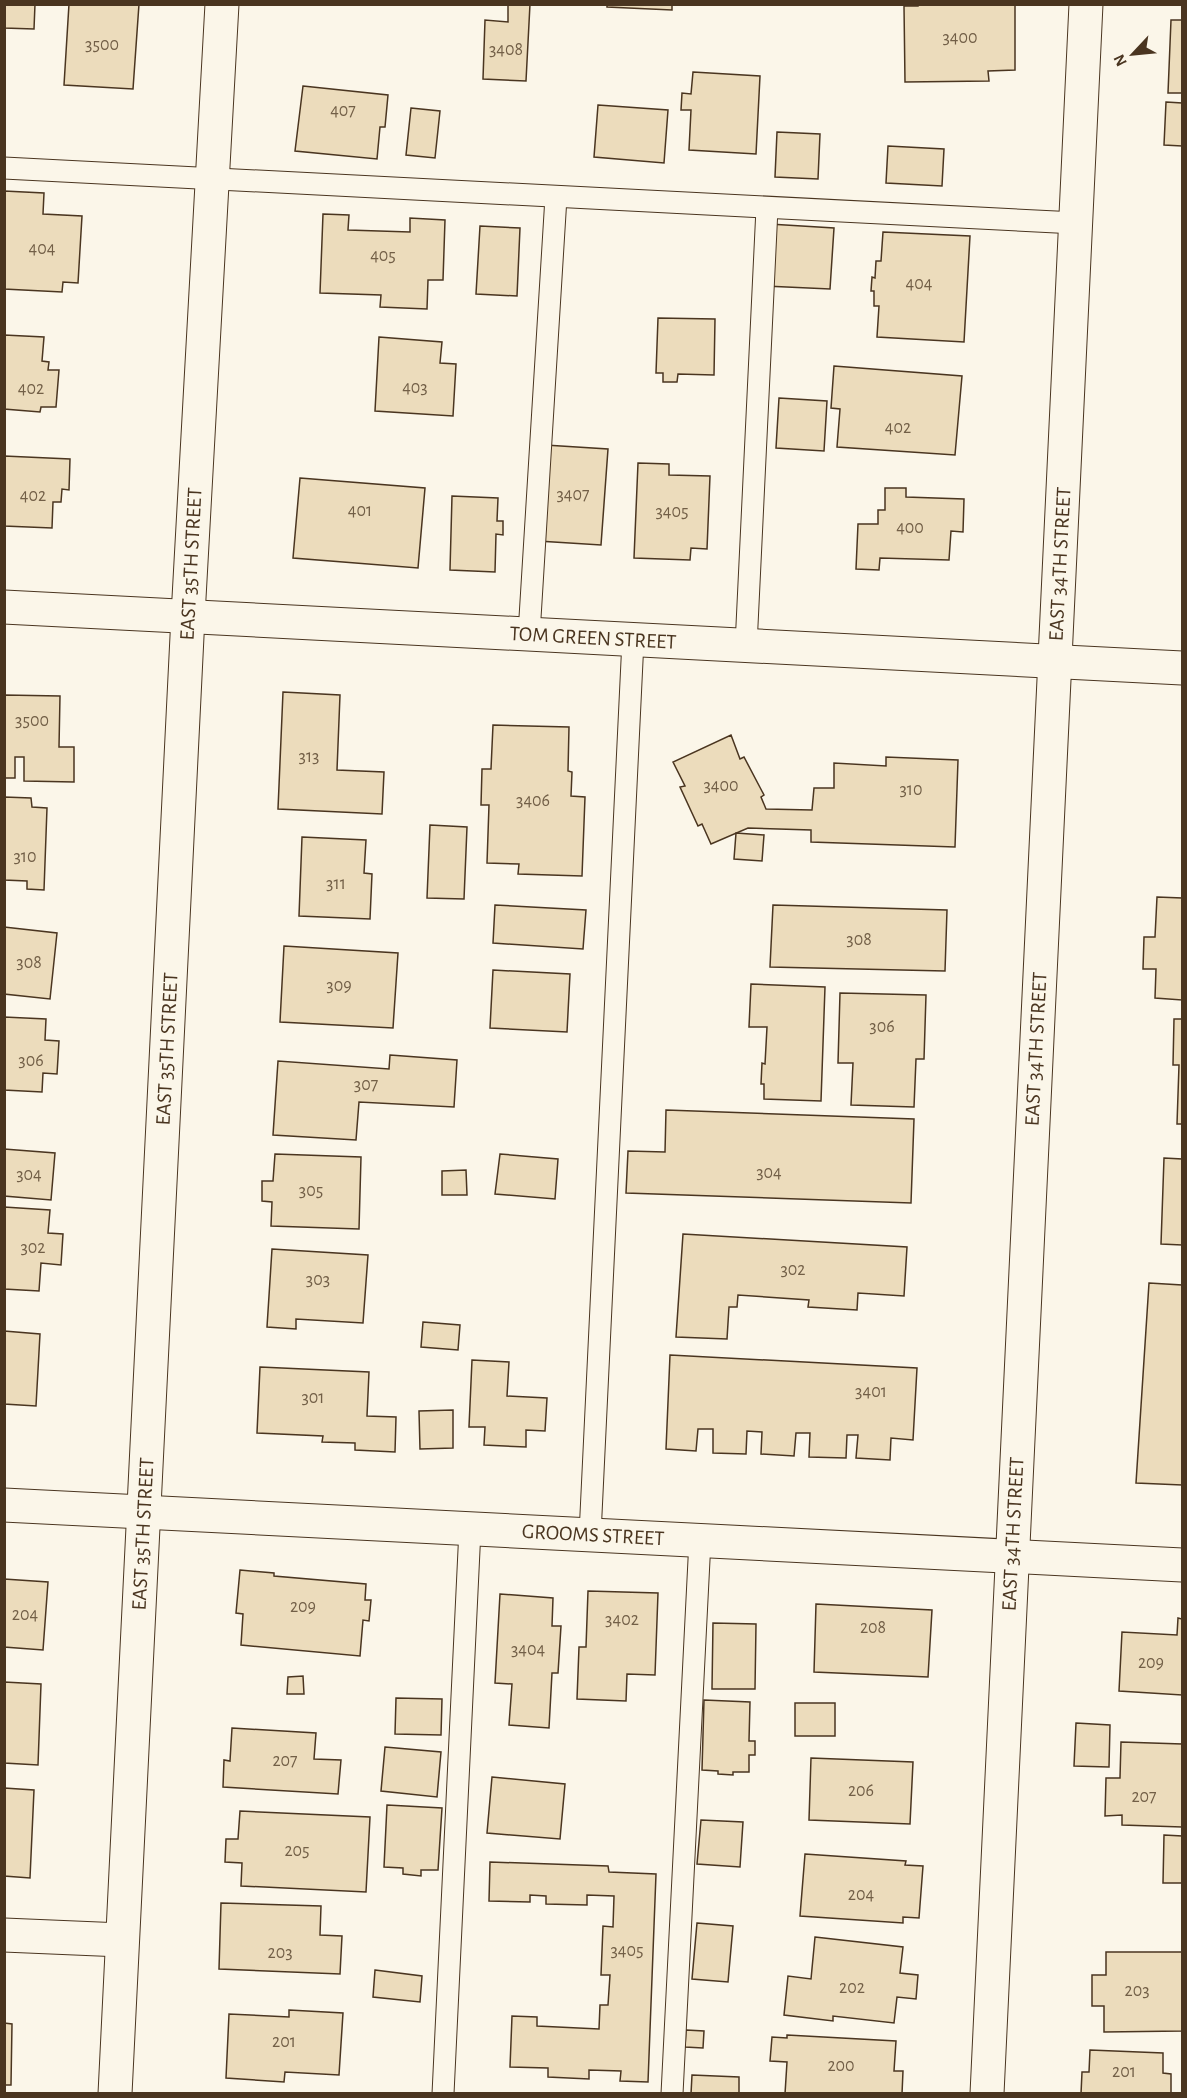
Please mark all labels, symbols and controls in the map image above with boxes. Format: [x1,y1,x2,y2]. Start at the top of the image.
north arrow [1103,24,1163,84]
house number: 3400 [942,29,978,47]
house number: 3500 [85,36,119,54]
house number: 3408 [489,41,523,59]
text: N [1111,52,1130,69]
house number: 407 [330,102,356,120]
house number: 404 [29,240,56,258]
house number: 405 [370,247,396,265]
house number: 404 [906,275,933,293]
house number: 403 [402,379,428,397]
house number: 402 [18,380,44,398]
house number: 402 [885,419,911,437]
house number: 3407 [556,486,590,504]
street label: EAST 34TH STREET [1045,486,1075,642]
house number: 402 [20,487,46,505]
street label: EAST 35TH STREET [177,487,205,641]
house number: 401 [348,502,372,520]
house number: 3405 [655,503,689,521]
house number: 400 [896,519,924,537]
street label: TOM GREEN STREET [509,623,677,653]
house number: 3500 [15,712,49,730]
house number: 313 [298,748,320,766]
house number: 3400 [703,777,739,795]
house number: 310 [899,781,923,799]
house number: 3406 [516,792,550,810]
house number: 310 [13,848,37,866]
house number: 311 [326,875,346,893]
house number: 308 [846,931,872,949]
house number: 308 [16,954,42,972]
street label: EAST 34TH STREET [1021,971,1051,1127]
street label: EAST 35TH STREET [153,972,181,1126]
house number: 309 [326,977,352,995]
house number: 306 [869,1018,895,1036]
house number: 306 [18,1052,44,1070]
house number: 307 [354,1076,378,1094]
house number: 304 [756,1164,782,1182]
house number: 304 [16,1166,42,1184]
house number: 305 [299,1182,323,1200]
house number: 302 [20,1239,46,1257]
house number: 302 [780,1261,806,1279]
house number: 303 [306,1271,330,1289]
house number: 3401 [855,1383,887,1401]
house number: 301 [301,1389,325,1407]
street label: EAST 34TH STREET [998,1456,1028,1612]
street label: EAST 35TH STREET [129,1457,157,1611]
street label: GROOMS STREET [521,1521,665,1549]
house number: 209 [290,1598,316,1616]
house number: 204 [12,1606,39,1624]
house number: 3402 [605,1611,639,1629]
house number: 208 [860,1619,886,1637]
house number: 3404 [511,1641,545,1659]
house number: 209 [1138,1654,1164,1672]
house number: 207 [272,1752,298,1770]
house number: 206 [848,1782,874,1800]
house number: 207 [1131,1788,1157,1806]
house number: 205 [284,1842,310,1860]
house number: 204 [848,1886,875,1904]
house number: 3405 [610,1942,644,1960]
house number: 203 [267,1944,293,1962]
house number: 202 [839,1979,865,1997]
house number: 203 [1124,1982,1150,2000]
house number: 201 [272,2033,296,2051]
house number: 200 [827,2057,855,2075]
house number: 201 [1112,2063,1136,2081]

